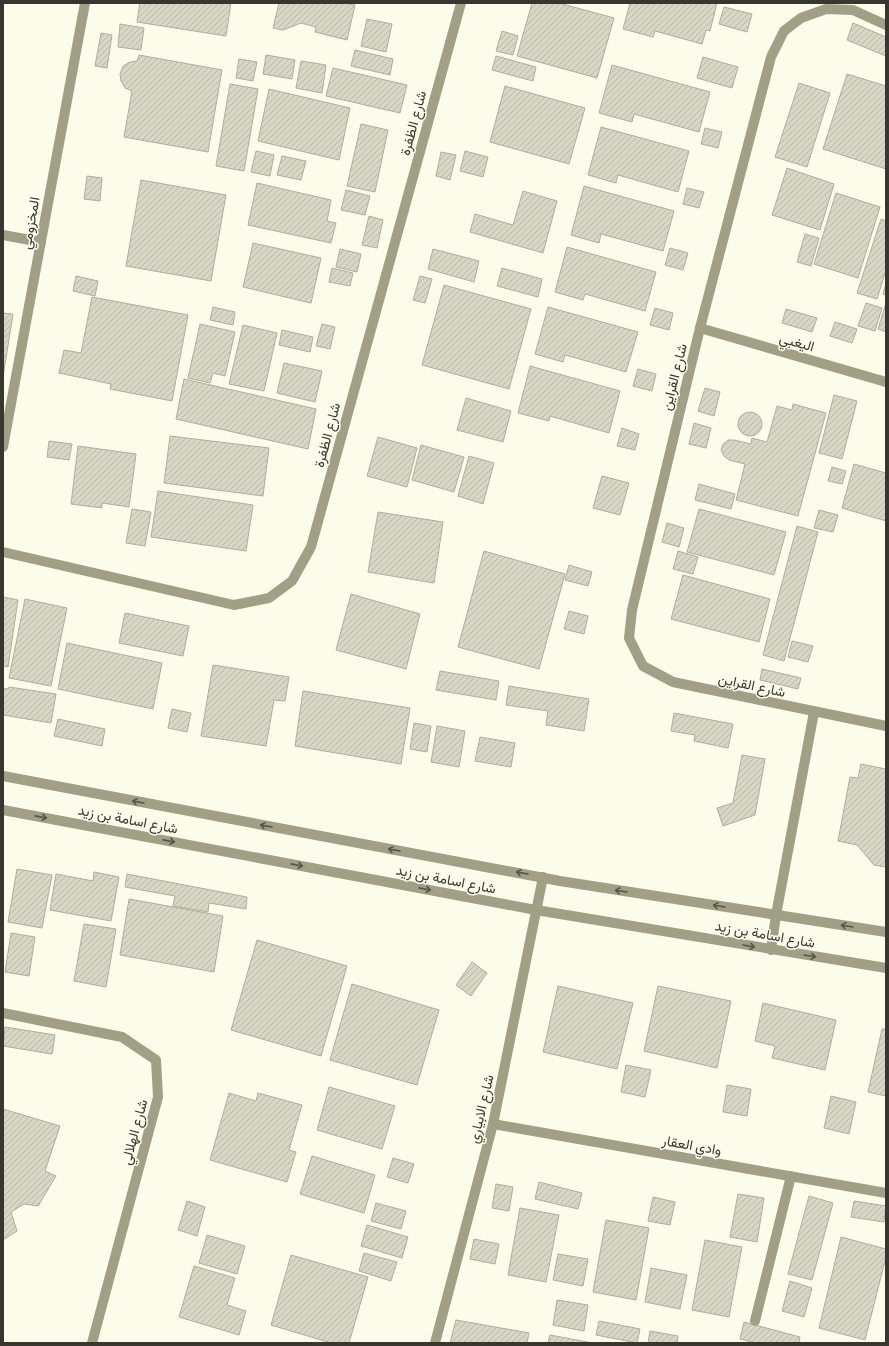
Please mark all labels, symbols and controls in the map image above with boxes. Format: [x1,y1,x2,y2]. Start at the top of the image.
street label: شارع الظفرة [396,89,432,158]
street label: المخزومي [17,195,46,251]
street label: اليغبي [777,328,817,358]
street label: شارع القراين [657,342,693,413]
street label: شارع الظفرة [310,401,346,470]
street label: شارع القراين [716,669,787,703]
one-way arrow [132,798,145,806]
street label: شارع اسامة بن زيد [76,800,179,839]
one-way arrow [34,813,47,821]
one-way arrow [260,822,273,830]
one-way arrow [162,838,175,846]
one-way arrow [388,846,401,854]
street label: شارع اسامة بن زيد [394,860,497,899]
one-way arrow [290,862,303,870]
one-way arrow [515,869,528,877]
one-way arrow [418,886,431,894]
one-way arrow [615,887,628,895]
one-way arrow [713,902,726,910]
street label: شارع اسامة بن زيد [713,916,816,954]
one-way arrow [841,922,854,930]
one-way arrow [742,942,755,950]
one-way arrow [803,952,816,960]
street label: شارع الابياري [464,1073,501,1146]
street label: شارع الهلالي [117,1097,154,1168]
street label: وادي العقار [659,1131,723,1162]

